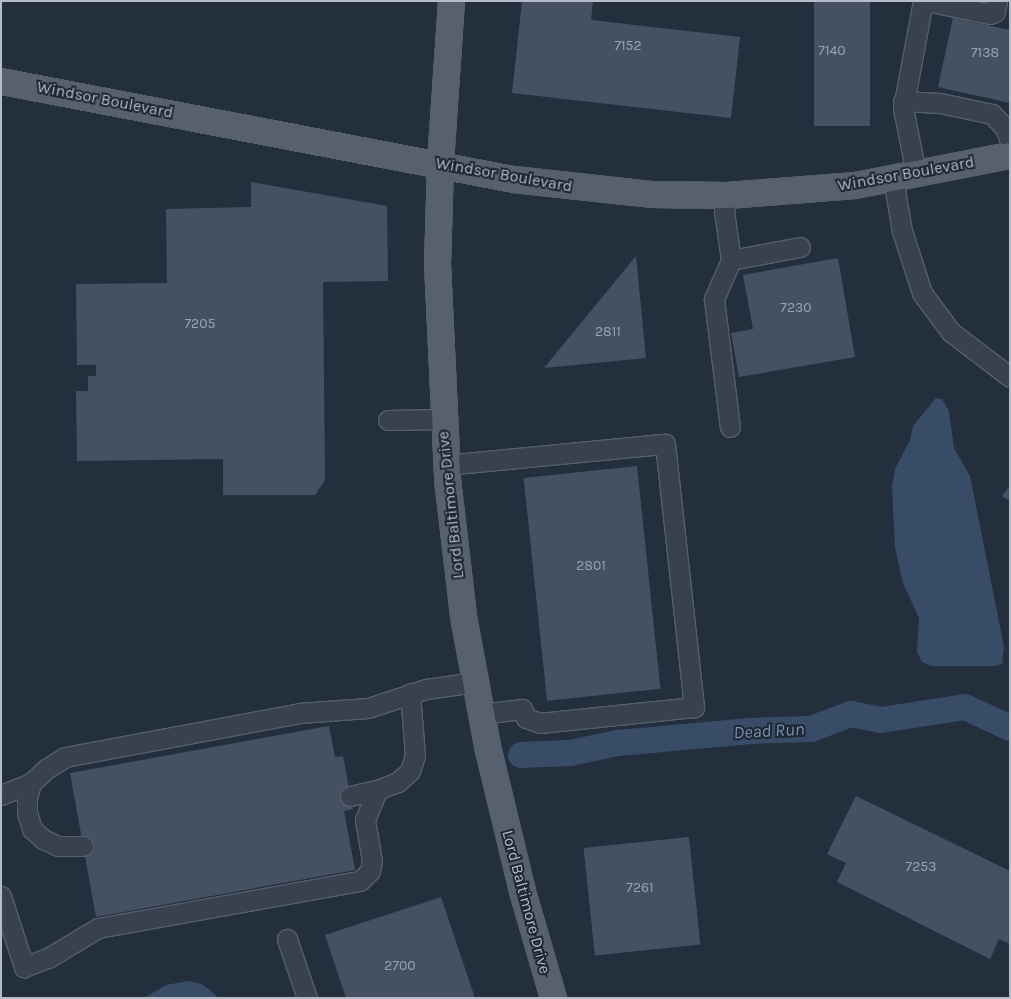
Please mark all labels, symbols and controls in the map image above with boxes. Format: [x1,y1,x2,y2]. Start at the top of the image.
house number: 7152 [614,38,642,54]
house number: 7140 [818,43,846,59]
house number: 7138 [971,45,999,61]
street label: Windsor Boulevard [35,77,175,123]
street label: Windsor Boulevard [836,153,976,195]
street label: Windsor Boulevard [434,154,574,196]
house number: 7230 [780,300,812,316]
house number: 7205 [185,316,215,332]
house number: 2811 [595,324,621,340]
street label: Lord Baltimore Drive [434,430,468,580]
house number: 2801 [576,558,606,574]
water label: Dead Run [733,718,805,744]
street label: Lord Baltimore Drive [498,828,554,976]
house number: 7253 [906,859,936,875]
house number: 7261 [626,880,654,896]
house number: 2700 [384,958,416,974]

